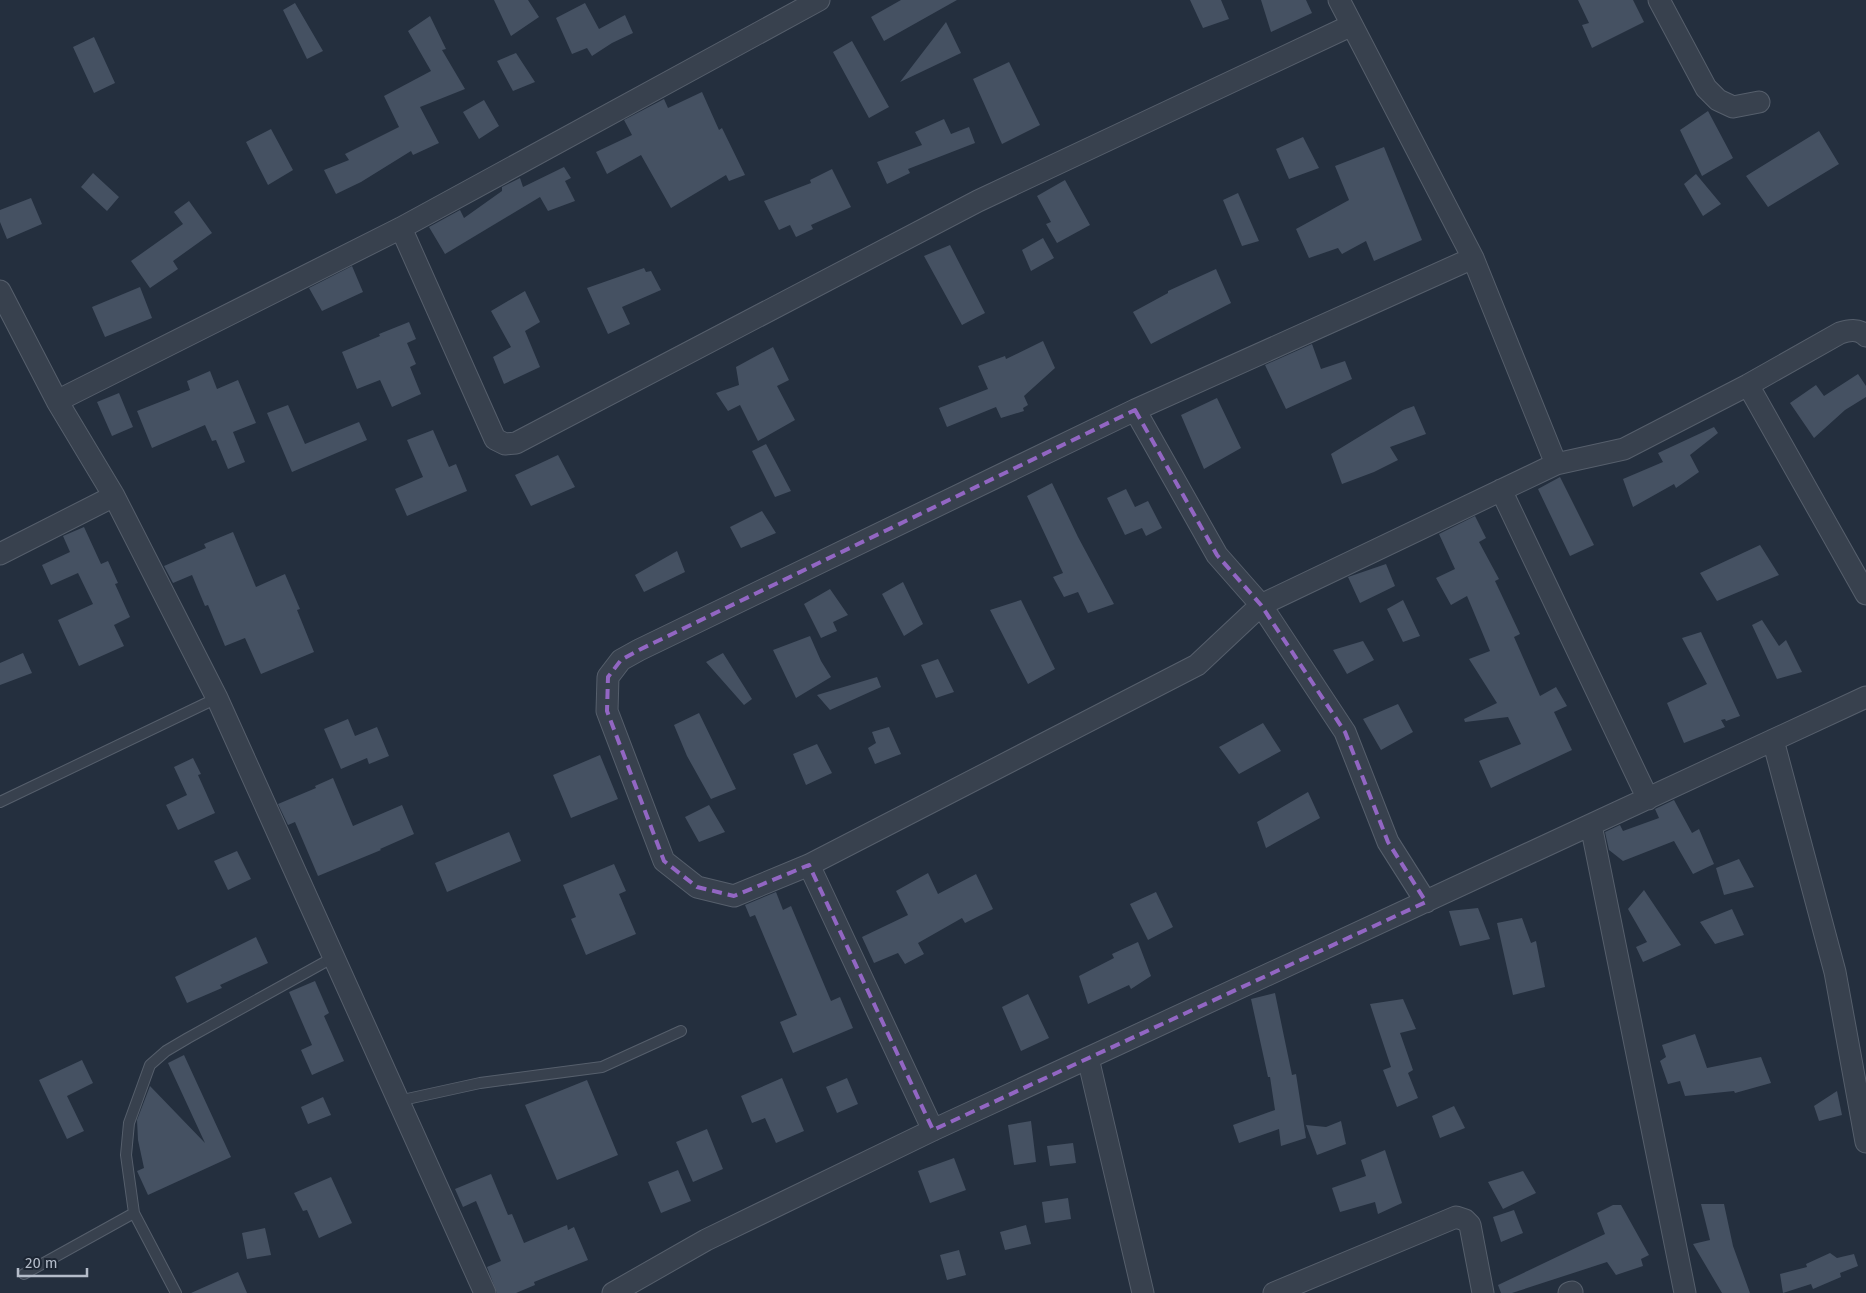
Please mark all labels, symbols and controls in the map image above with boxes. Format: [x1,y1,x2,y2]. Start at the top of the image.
scale bar [18,1246,86,1278]
text: 20 m [25,1254,58,1272]

